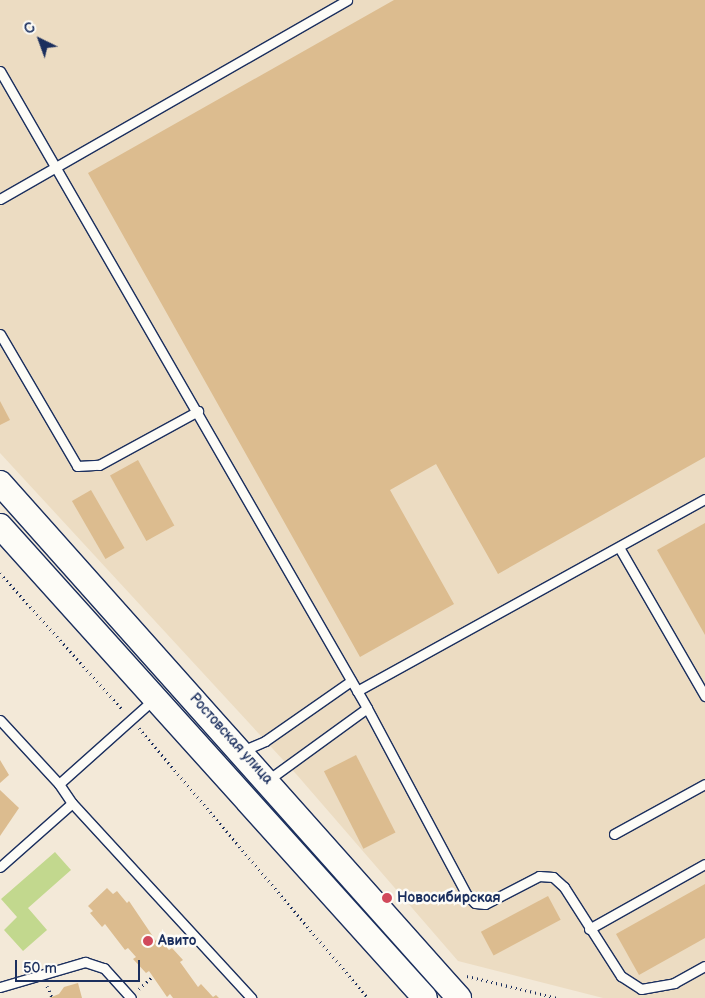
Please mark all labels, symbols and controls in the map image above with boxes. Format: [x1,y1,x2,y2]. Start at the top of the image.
north arrow [15,15,65,65]
text: С [20,19,39,38]
street label: Ростовская улица [186,690,276,788]
place label: Новосибирская [397,890,501,906]
marker: Новосибирская [381,892,393,904]
place label: Авито [158,933,196,949]
marker: Авито [142,935,154,947]
scale bar [18,950,142,982]
text: 50 m [23,959,57,978]

